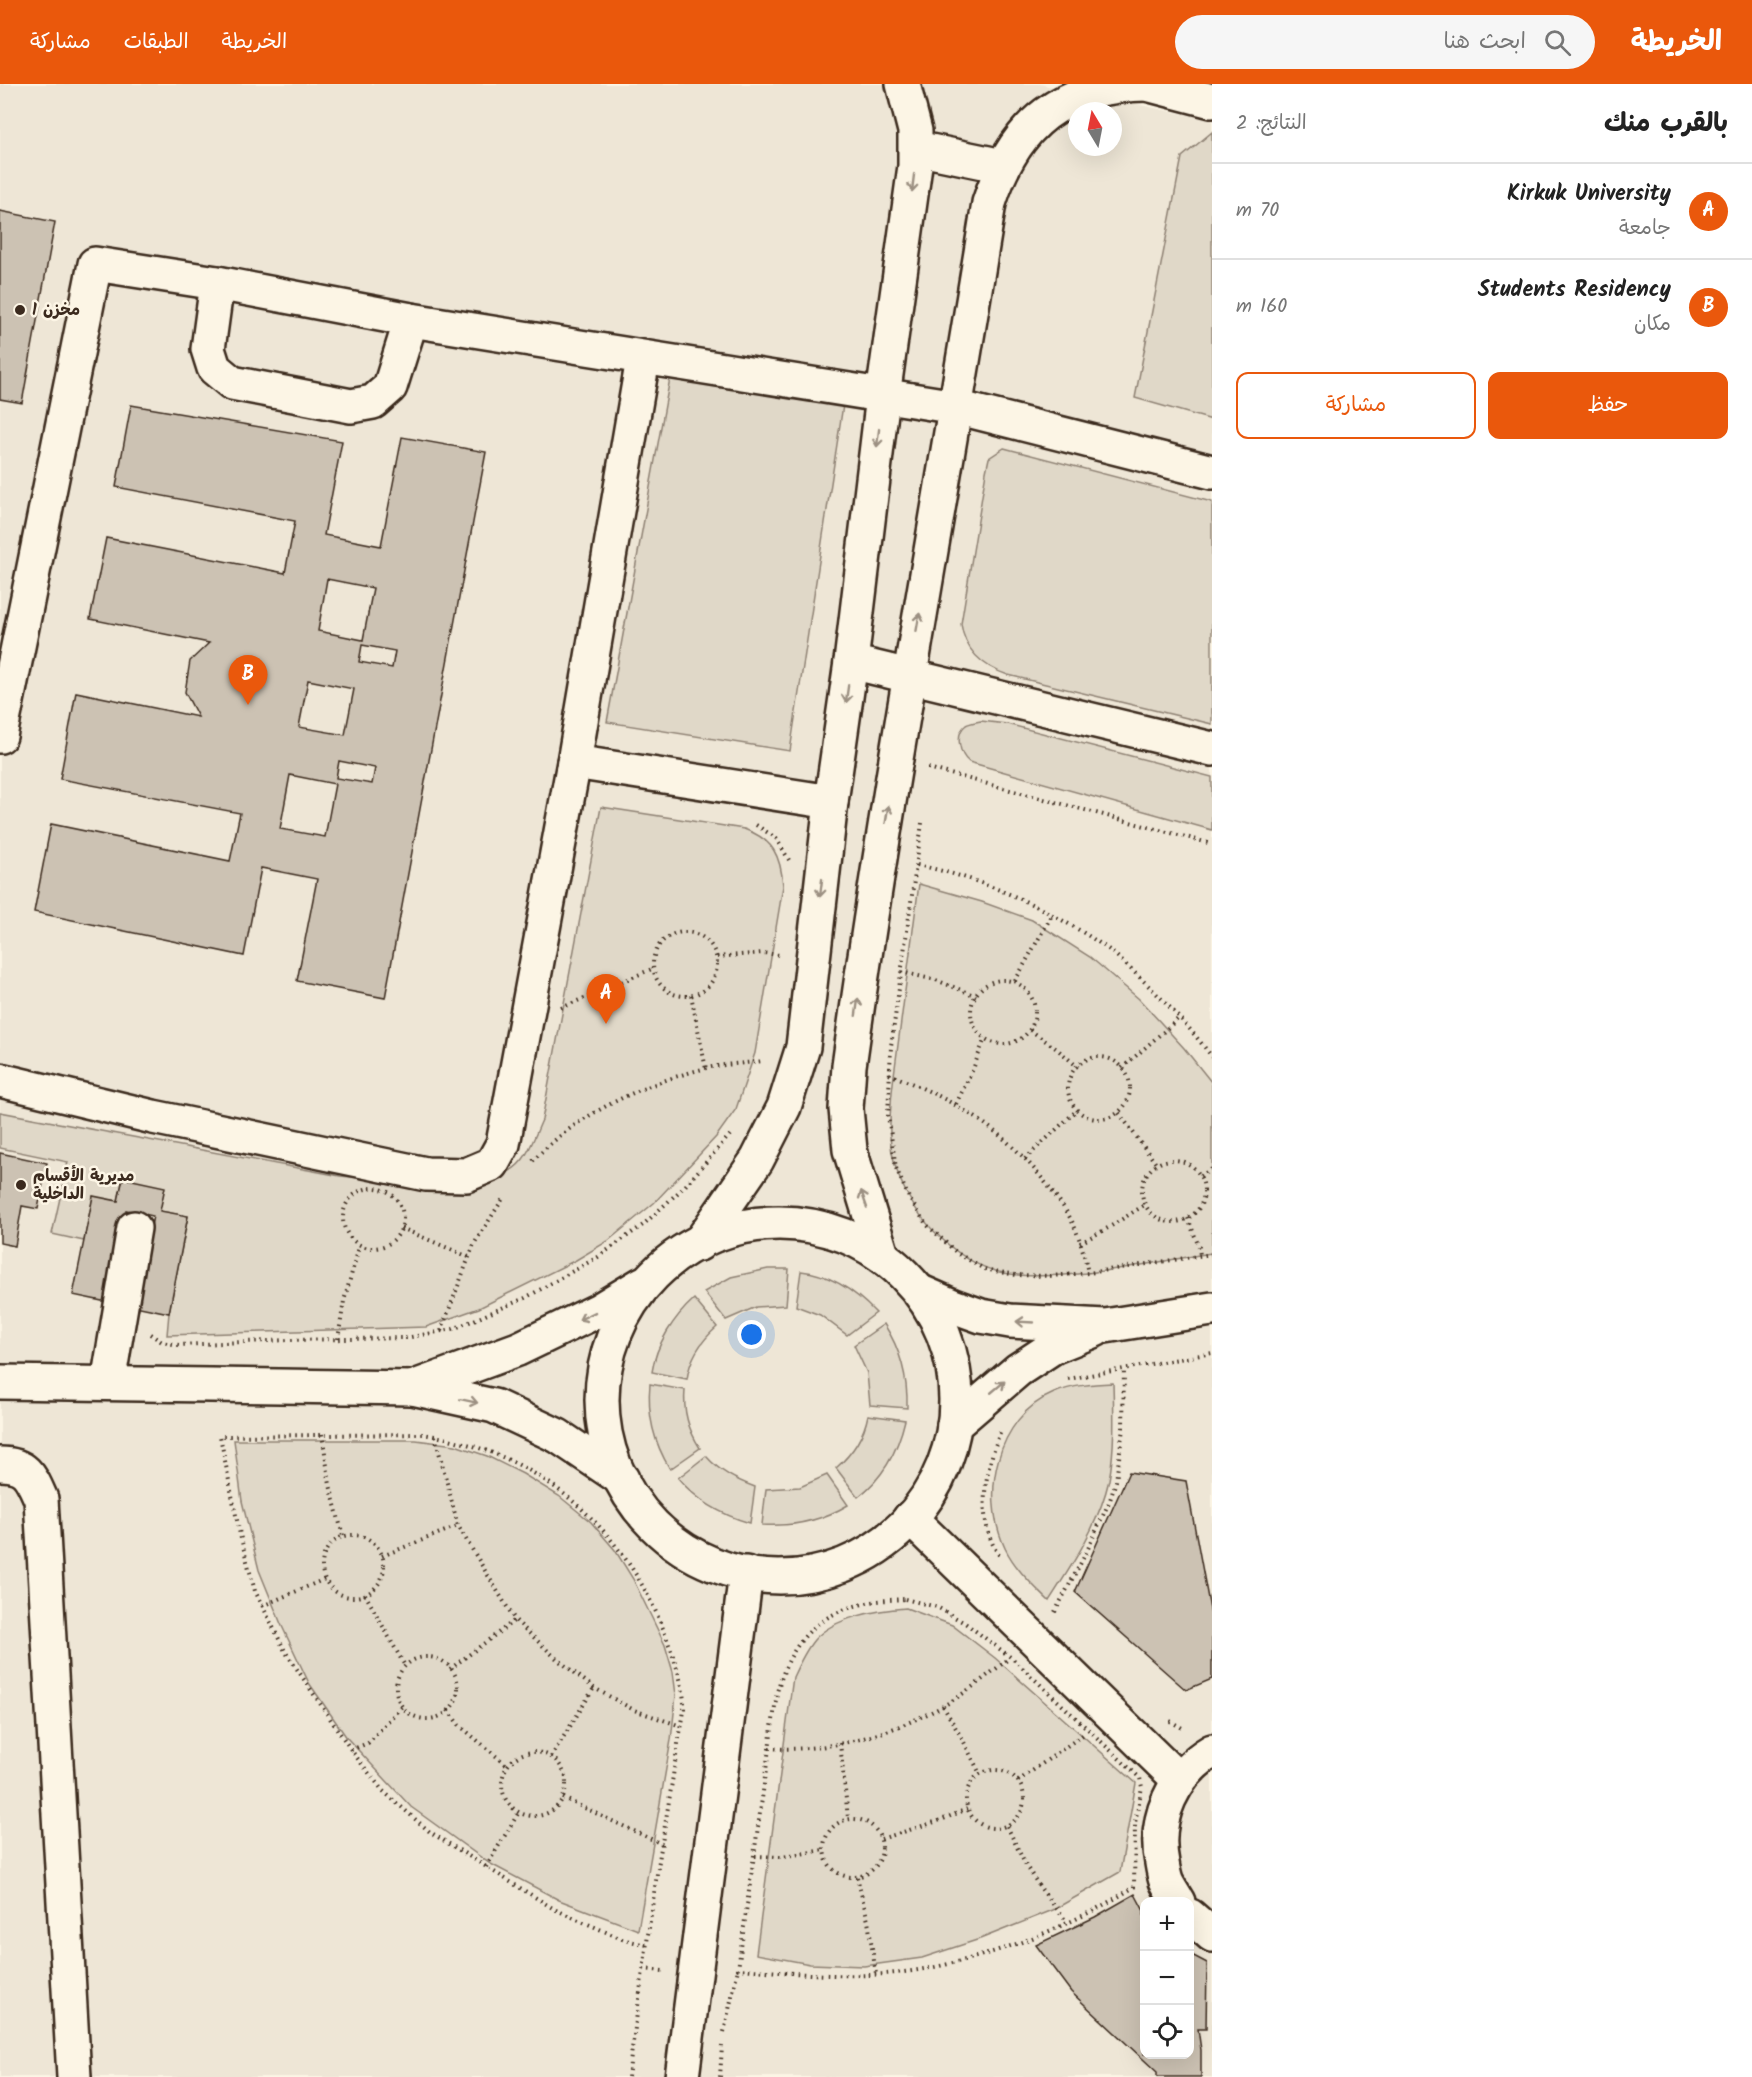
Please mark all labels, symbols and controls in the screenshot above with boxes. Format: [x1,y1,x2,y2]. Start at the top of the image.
search box [1175,15,1595,69]
text: الخريطة [1631,20,1722,65]
text: ابحث هنا [1443,25,1526,60]
text: مشاركة [30,26,91,59]
text: الطبقات [124,26,189,59]
text: الخريطة [222,26,287,59]
icon: search [1541,26,1574,59]
north arrow [1068,102,1122,156]
text: بالقرب منك [1604,103,1728,145]
text: النتائج: 2 [1236,108,1307,140]
one-way arrow [908,172,919,192]
text: Kirkuk University [1507,177,1671,212]
text: 70 m [1236,195,1279,227]
text: A [1702,195,1715,227]
text: جامعة [1619,213,1671,245]
text: Students Residency [1478,273,1671,308]
text: 160 m [1236,291,1287,323]
text: B [1702,291,1715,323]
place label: مخزن 1 [32,298,80,323]
marker: مخزن 1 [13,303,27,317]
text: مكان [1634,309,1671,341]
button: مشاركة [1236,372,1476,439]
button: حفظ [1488,372,1728,439]
one-way arrow [872,428,883,448]
one-way arrow [913,613,924,632]
pin: B [228,656,268,705]
one-way arrow [841,684,852,704]
one-way arrow [881,805,892,825]
one-way arrow [816,877,827,897]
pin: A [586,974,626,1024]
one-way arrow [851,998,862,1017]
place label: مديرية الأقسام الداخلية [33,1164,134,1207]
marker: مديرية الأقسام الداخلية [14,1178,28,1192]
one-way arrow [858,1190,869,1209]
one-way arrow [578,1311,596,1323]
one-way arrow [1016,1316,1036,1327]
your location [737,1320,766,1349]
one-way arrow [990,1380,1005,1394]
one-way arrow [459,1395,478,1407]
map controls [1140,1897,1194,2059]
button: + [1140,1897,1194,1951]
button: − [1140,1951,1194,2005]
button: locate [1140,2005,1194,2059]

